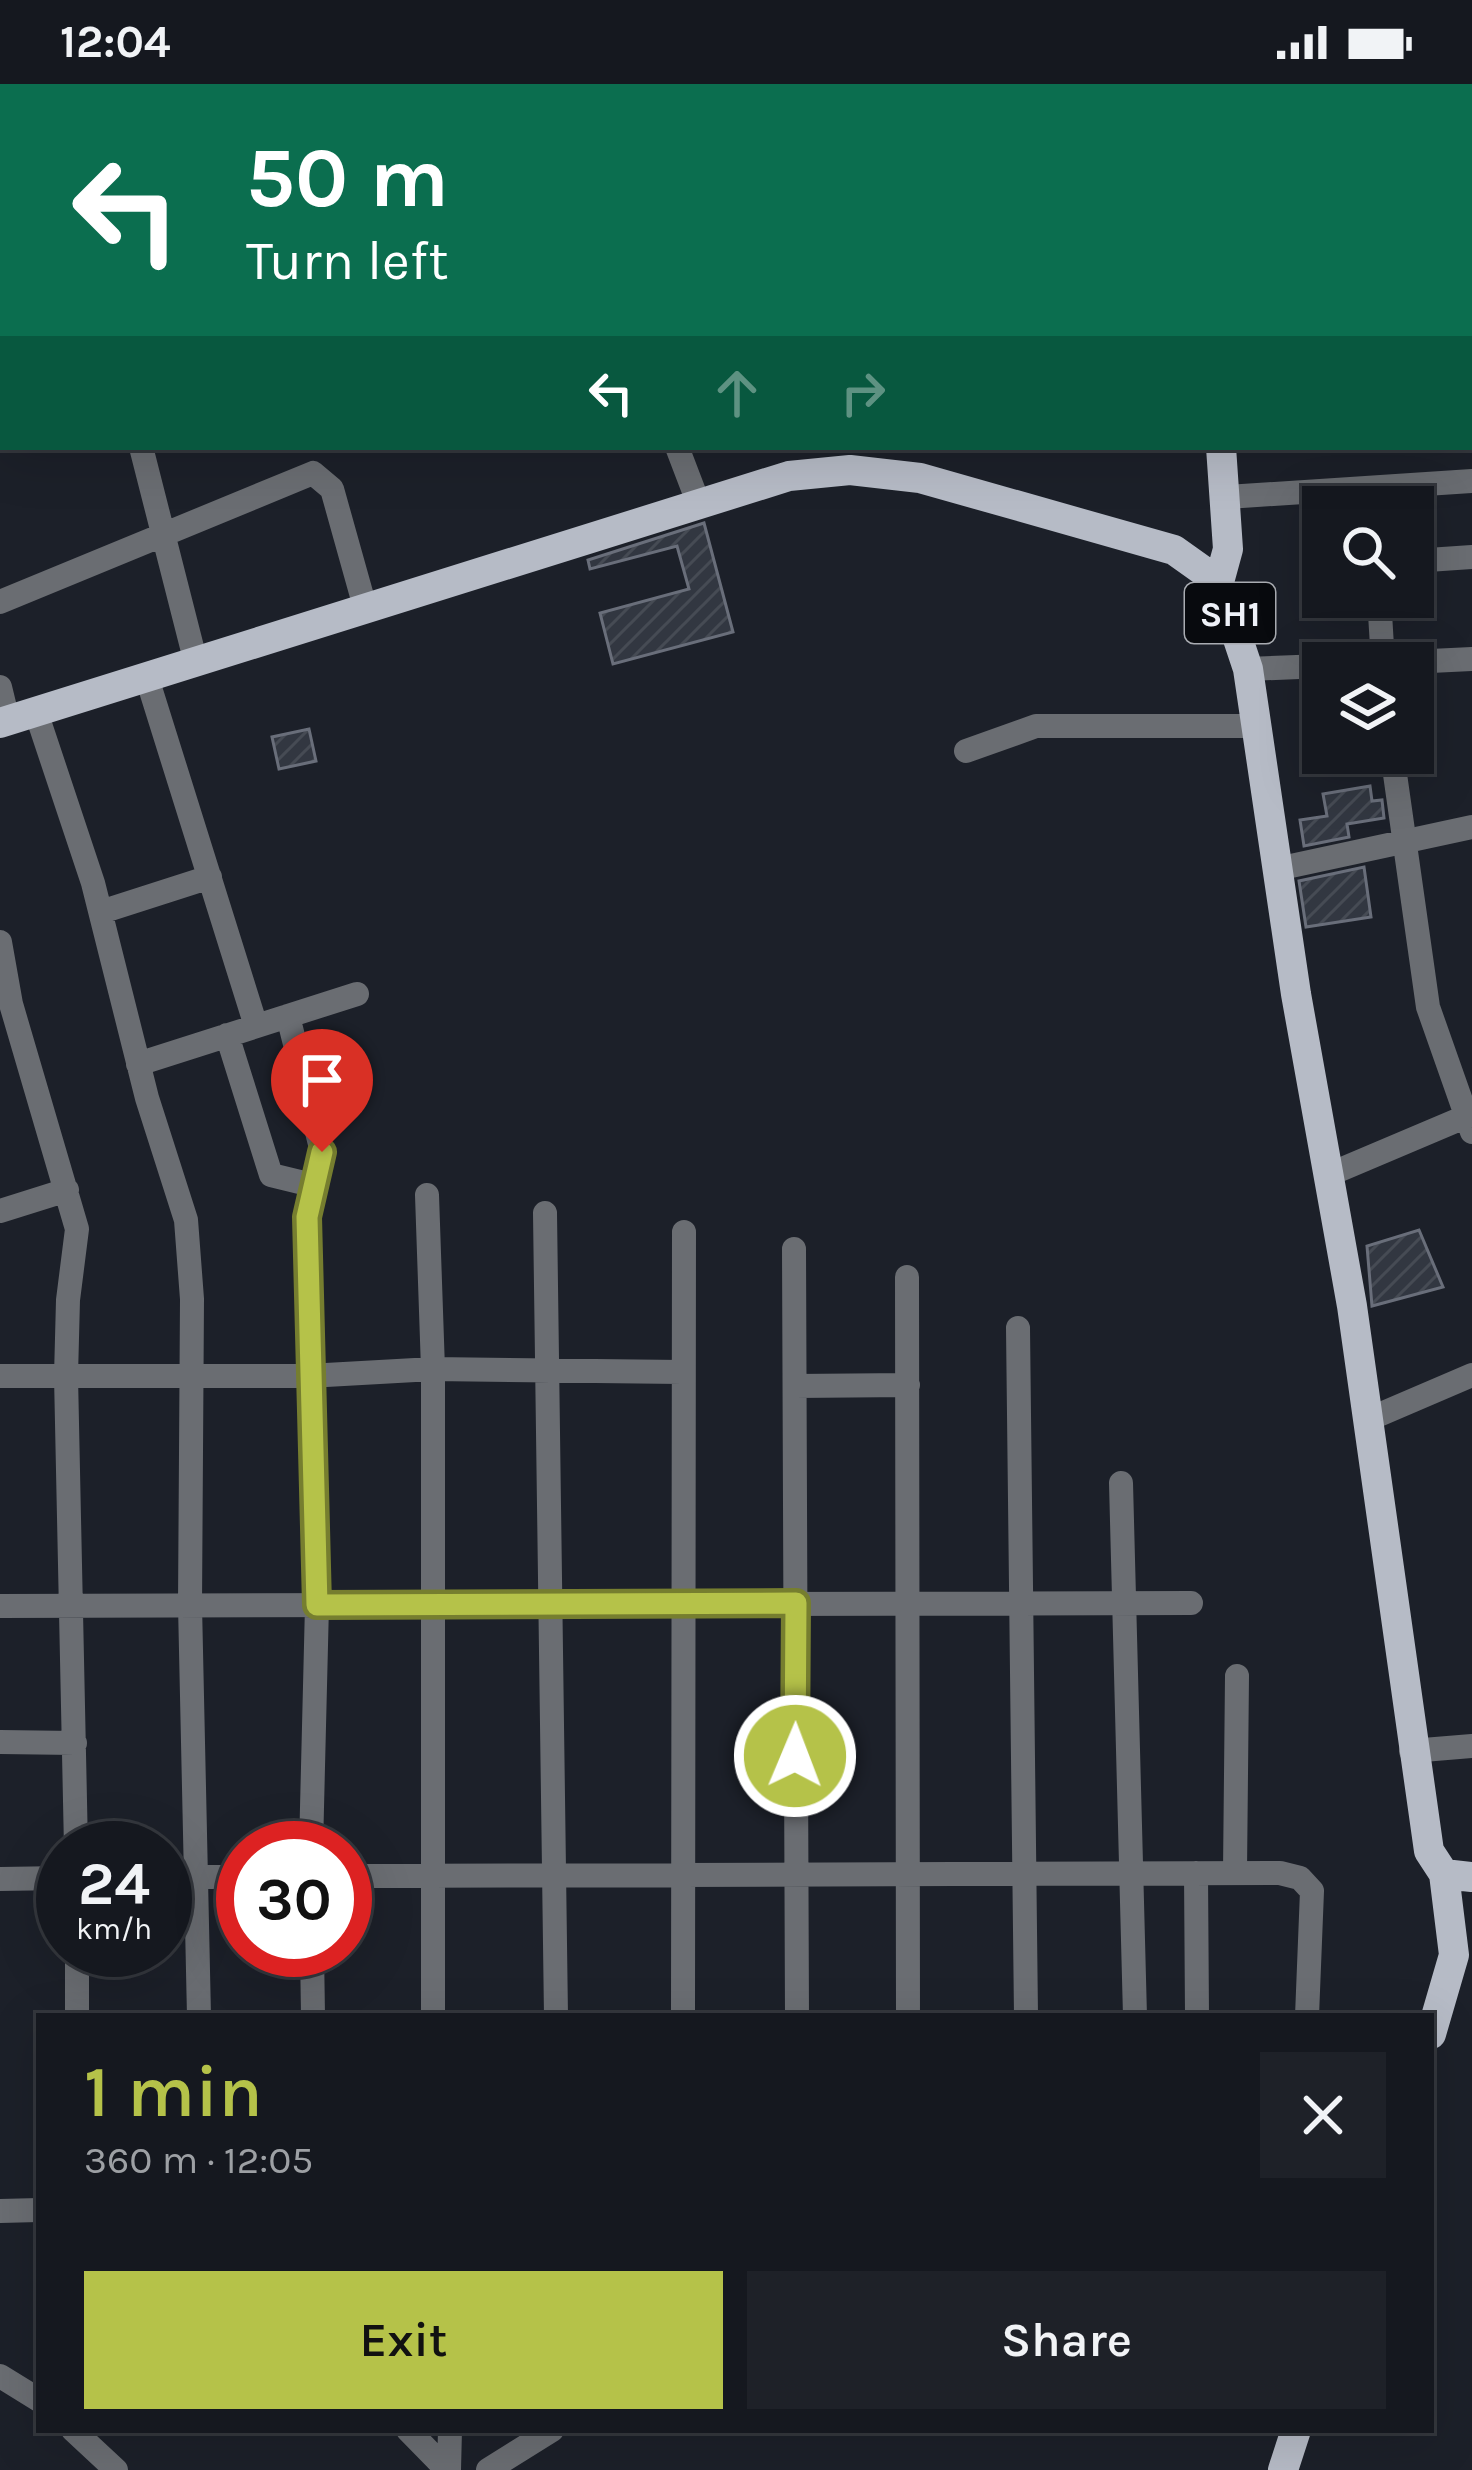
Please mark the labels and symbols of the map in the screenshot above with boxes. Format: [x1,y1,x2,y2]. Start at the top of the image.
road number: SH1 [1185,583,1275,643]
pin [271,1029,373,1152]
position arrow [732,1693,858,1819]
speed limit sign: 30 [216,1821,372,1977]

